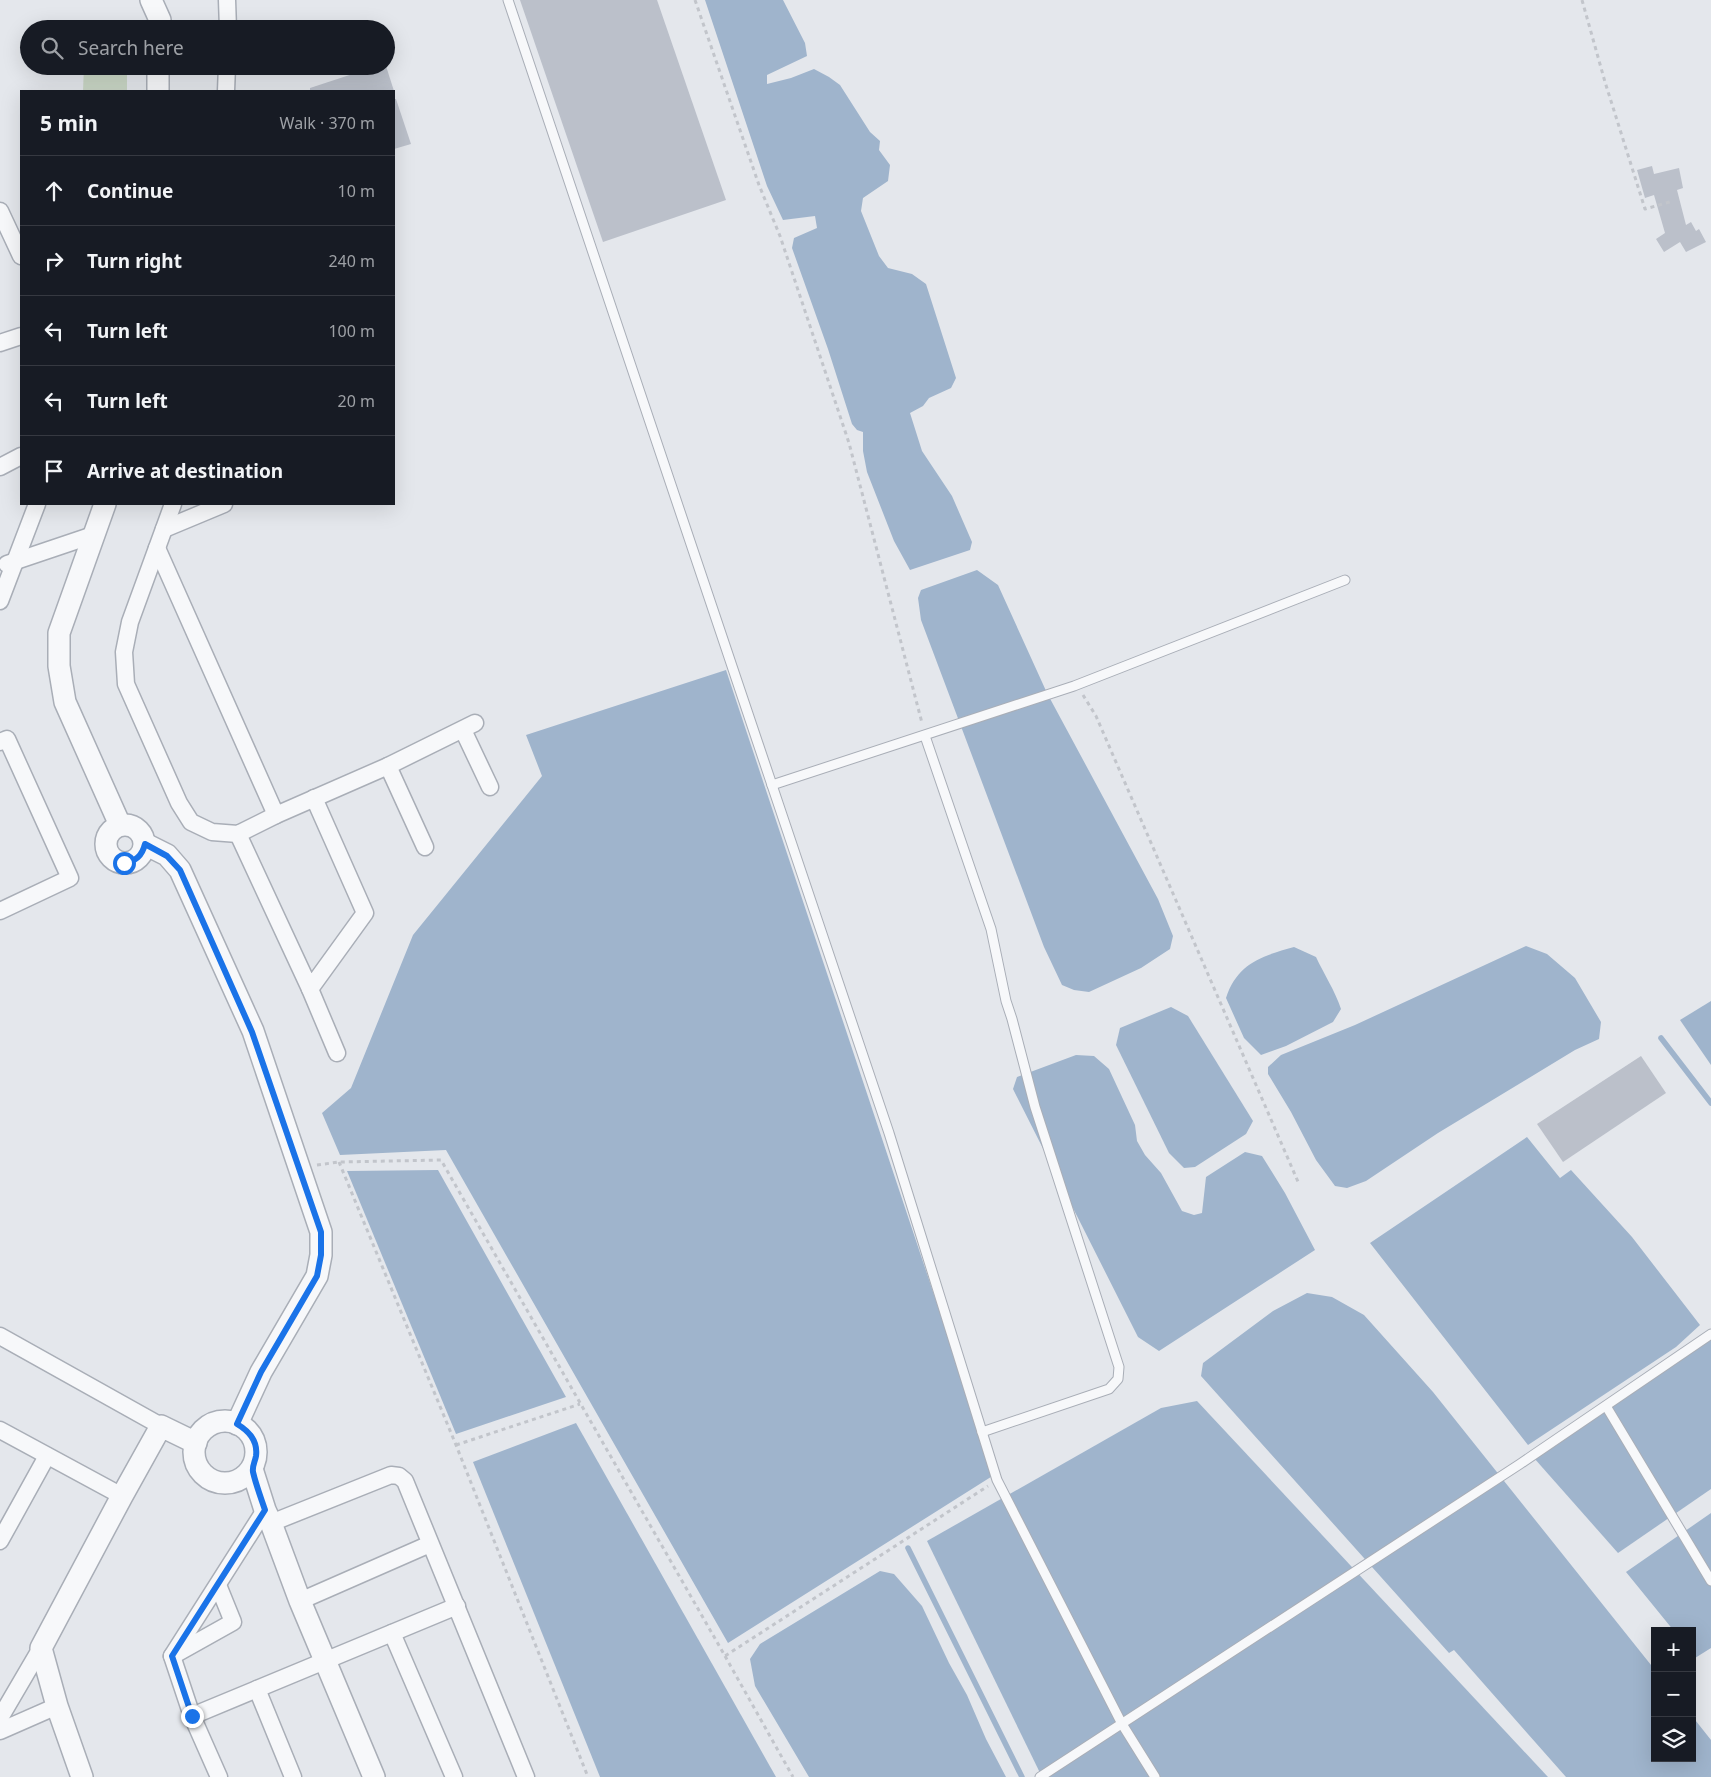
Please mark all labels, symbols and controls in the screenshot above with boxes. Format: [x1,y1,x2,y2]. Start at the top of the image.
search box [20,20,395,75]
icon: search [38,34,66,62]
text: Search here [78,35,184,61]
text: 5 min [40,109,98,137]
text: Walk · 370 m [280,112,375,134]
icon: ahead [40,177,68,205]
text: Continue [87,178,173,204]
text: 10 m [338,180,375,202]
icon: right [40,247,68,275]
text: Turn right [87,248,182,274]
text: 240 m [328,250,375,272]
icon: left [40,317,68,345]
text: Turn left [87,318,168,344]
text: 100 m [328,320,375,342]
icon: left [40,387,68,415]
text: Turn left [87,388,168,414]
text: 20 m [338,390,375,412]
icon: arrive [40,457,68,485]
text: Arrive at destination [87,458,283,484]
route start [113,852,136,875]
map controls [1651,1627,1696,1762]
button: + [1651,1627,1696,1672]
button: − [1651,1672,1696,1717]
route end [181,1705,204,1728]
button: layers [1651,1717,1696,1762]

